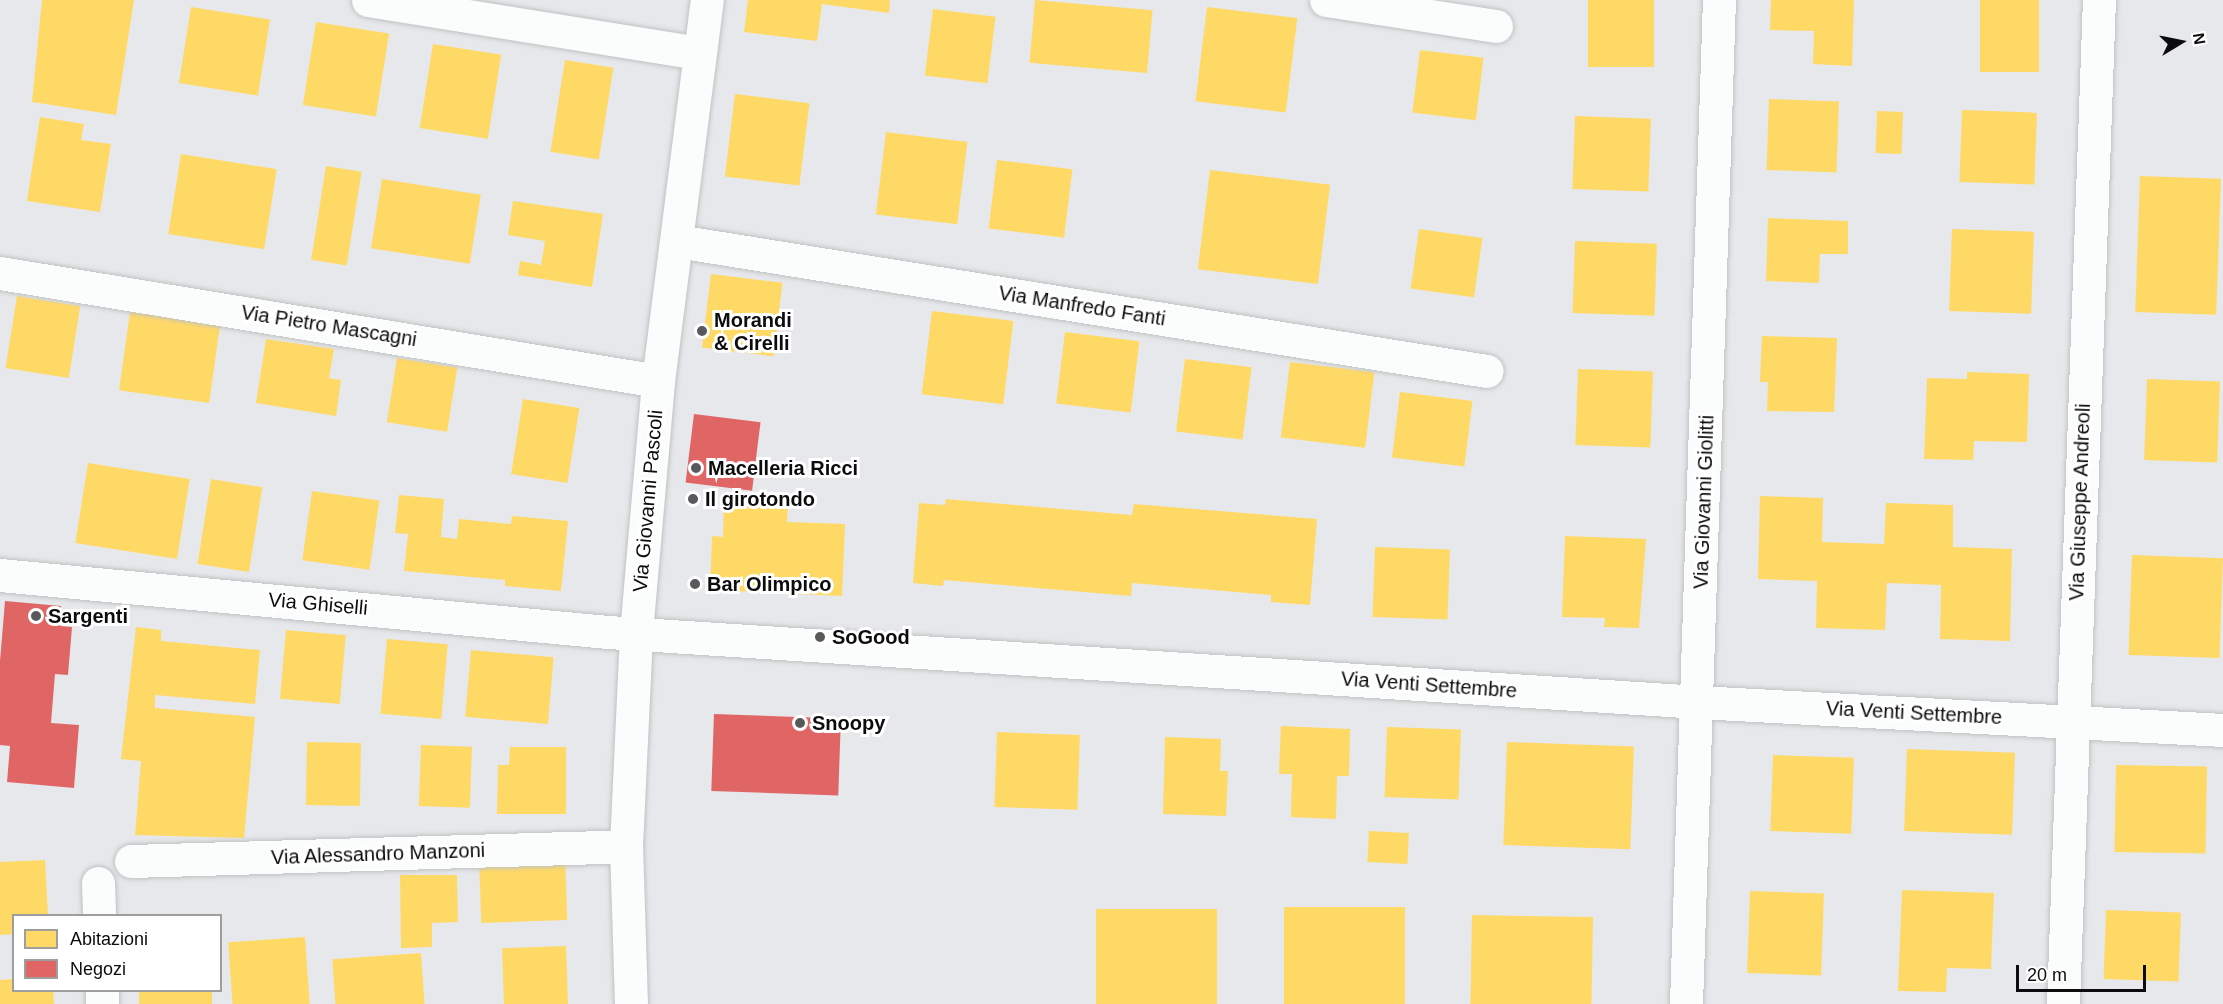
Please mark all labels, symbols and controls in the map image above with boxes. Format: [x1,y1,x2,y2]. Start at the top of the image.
north arrow [2151,12,2211,72]
text: N [2190,32,2209,46]
street label: Via Manfredo Fanti [997,281,1167,331]
street label: Via Pietro Mascagni [239,300,419,352]
place label: Morandi & Cirelli [714,308,792,355]
marker: Morandi & Cirelli [695,324,709,338]
street label: Via Giuseppe Andreoli [2065,402,2095,602]
street label: Via Giovanni Pascoli [628,409,668,593]
street label: Via Giovanni Giolitti [1689,415,1719,589]
place label: Macelleria Ricci [708,456,858,480]
marker: Macelleria Ricci [689,461,703,475]
place label: Il girotondo [705,487,815,511]
marker: Il girotondo [686,492,700,506]
place label: Bar Olimpico [707,572,831,596]
marker: Bar Olimpico [688,577,702,591]
street label: Via Ghiselli [267,588,369,620]
place label: Sargenti [48,604,128,628]
marker: Sargenti [29,609,43,623]
place label: SoGood [832,625,910,649]
marker: SoGood [813,630,827,644]
street label: Via Venti Settembre [1340,667,1518,703]
street label: Via Venti Settembre [1825,696,2003,730]
place label: Snoopy [812,711,885,735]
marker: Snoopy [793,716,807,730]
street label: Via Alessandro Manzoni [270,838,486,870]
legend [12,914,222,992]
text: Abitazioni [70,929,148,949]
scale bar [2019,953,2150,991]
text: Negozi [70,959,126,979]
text: 20 m [2027,965,2067,985]

